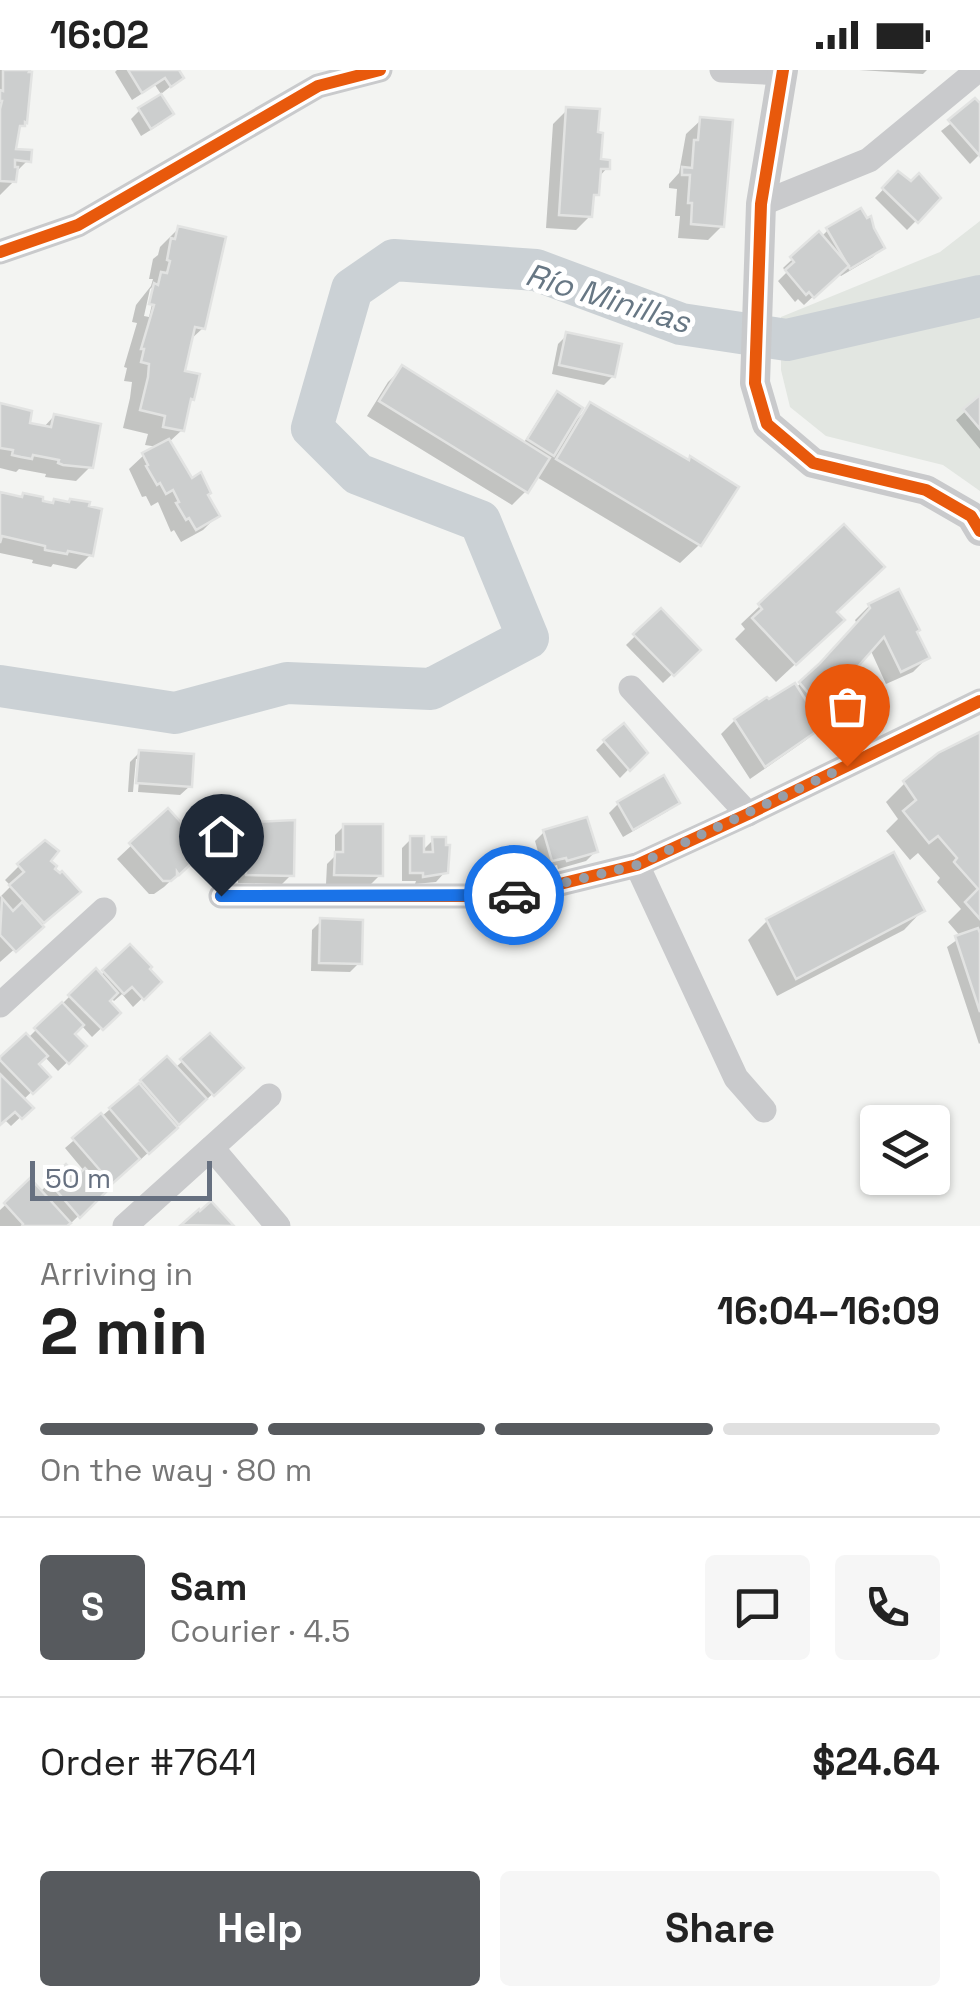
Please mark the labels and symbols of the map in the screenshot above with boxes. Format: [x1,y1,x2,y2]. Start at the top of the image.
water label: Río Minillas [521,254,696,342]
pin [805,664,890,767]
pin [179,794,264,897]
courier [464,845,564,945]
scale bar [30,1156,212,1200]

